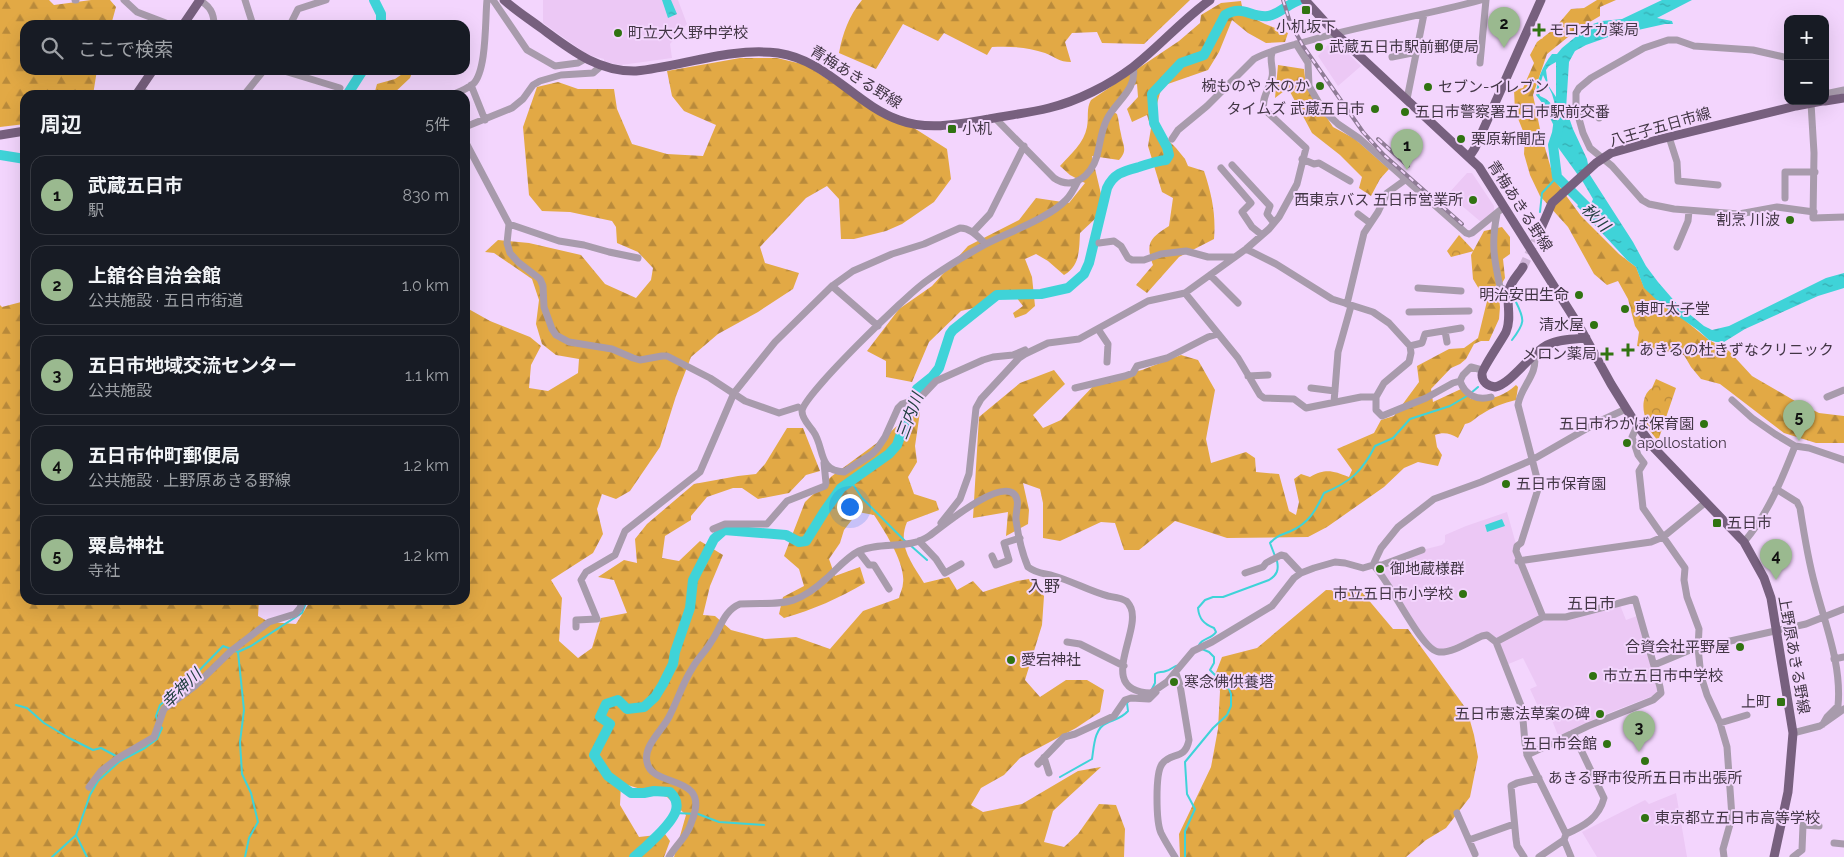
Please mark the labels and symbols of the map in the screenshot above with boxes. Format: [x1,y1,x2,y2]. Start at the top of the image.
marker: 小机坂下 [1300,4,1312,16]
pin: 2 [1488,7,1520,48]
place label: 小机坂下 [1276,18,1336,36]
place label: モロオカ薬局 [1549,21,1639,39]
place label: 町立大久野中学校 [628,24,748,42]
marker: モロオカ薬局 [1533,24,1545,36]
marker: 町立大久野中学校 [612,27,624,39]
place label: 武蔵五日市駅前郵便局 [1329,38,1479,56]
marker: 武蔵五日市駅前郵便局 [1313,41,1325,53]
street label: 青梅あきる野線 [807,42,905,112]
place label: 椀ものや 木のか [1201,77,1310,95]
place label: セブン-イレブン [1438,78,1549,96]
marker: 椀ものや 木のか [1314,80,1326,92]
marker: セブン-イレブン [1422,81,1434,93]
place label: タイムズ 武蔵五日市 [1226,100,1365,118]
marker: タイムズ 武蔵五日市 [1369,103,1381,115]
place label: 五日市警察署五日市駅前交番 [1415,103,1610,121]
street label: 八王子五日市線 [1607,104,1713,150]
marker: 五日市警察署五日市駅前交番 [1399,106,1411,118]
place label: 小机 [962,120,992,138]
marker: 小机 [946,123,958,135]
pin: 1 [1391,129,1423,170]
place label: 栗原新聞店 [1471,130,1546,148]
marker: 栗原新聞店 [1455,133,1467,145]
street label: 青梅あきる野線 [1484,157,1556,255]
place label: 西東京バス 五日市営業所 [1294,191,1463,209]
marker: 西東京バス 五日市営業所 [1467,194,1479,206]
water label: 秋川 [1578,199,1615,237]
place label: 割烹 川波 [1716,211,1780,229]
marker: 割烹 川波 [1784,214,1796,226]
place label: 明治安田生命 [1479,286,1569,304]
marker: 明治安田生命 [1573,289,1585,301]
place label: 東町太子堂 [1635,300,1710,318]
marker: 東町太子堂 [1619,303,1631,315]
place label: 清水屋 [1539,316,1584,334]
marker: 清水屋 [1588,319,1600,331]
place label: あきるの杜きずなクリニック [1639,341,1834,359]
marker: あきるの杜きずなクリニック [1621,343,1635,357]
place label: メロン薬局 [1522,345,1597,363]
marker: メロン薬局 [1601,348,1613,360]
water label: 三内川 [892,389,928,442]
pin: 5 [1783,400,1815,441]
place label: 五日市わかば保育園 [1559,415,1694,433]
marker: 五日市わかば保育園 [1698,418,1710,430]
place label: apollostation [1637,434,1727,452]
marker: apollostation [1621,437,1633,449]
place label: 五日市保育園 [1516,475,1606,493]
marker: 五日市保育園 [1500,478,1512,490]
your location [837,494,863,520]
place label: 五日市 [1727,514,1772,532]
marker: 五日市 [1711,517,1723,529]
pin: 4 [1760,539,1792,580]
place label: 御地蔵様群 [1390,560,1465,578]
marker: 御地蔵様群 [1374,563,1386,575]
district label: 入野 [1028,577,1060,596]
place label: 市立五日市小学校 [1333,585,1453,603]
marker: 市立五日市小学校 [1457,588,1469,600]
district label: 五日市 [1567,594,1615,613]
street label: 上野原あきる野線 [1775,594,1813,716]
place label: 合資会社平野屋 [1625,638,1730,656]
marker: 合資会社平野屋 [1734,641,1746,653]
place label: 愛宕神社 [1021,651,1081,669]
marker: 愛宕神社 [1005,654,1017,666]
water label: 幸神川 [157,663,207,712]
place label: 市立五日市中学校 [1603,667,1723,685]
marker: 市立五日市中学校 [1587,670,1599,682]
place label: 寒念佛供養塔 [1184,673,1274,691]
marker: 寒念佛供養塔 [1168,676,1180,688]
place label: 上町 [1741,693,1771,711]
marker: 上町 [1775,696,1787,708]
place label: 五日市憲法草案の碑 [1455,705,1590,723]
marker: 五日市憲法草案の碑 [1594,708,1606,720]
pin: 3 [1623,711,1655,752]
place label: 五日市会館 [1522,735,1597,753]
marker: 五日市会館 [1601,738,1613,750]
marker: あきる野市役所五日市出張所 [1639,755,1651,767]
place label: あきる野市役所五日市出張所 [1548,769,1742,787]
place label: 東京都立五日市高等学校 [1655,809,1820,827]
marker: 東京都立五日市高等学校 [1639,812,1651,824]

